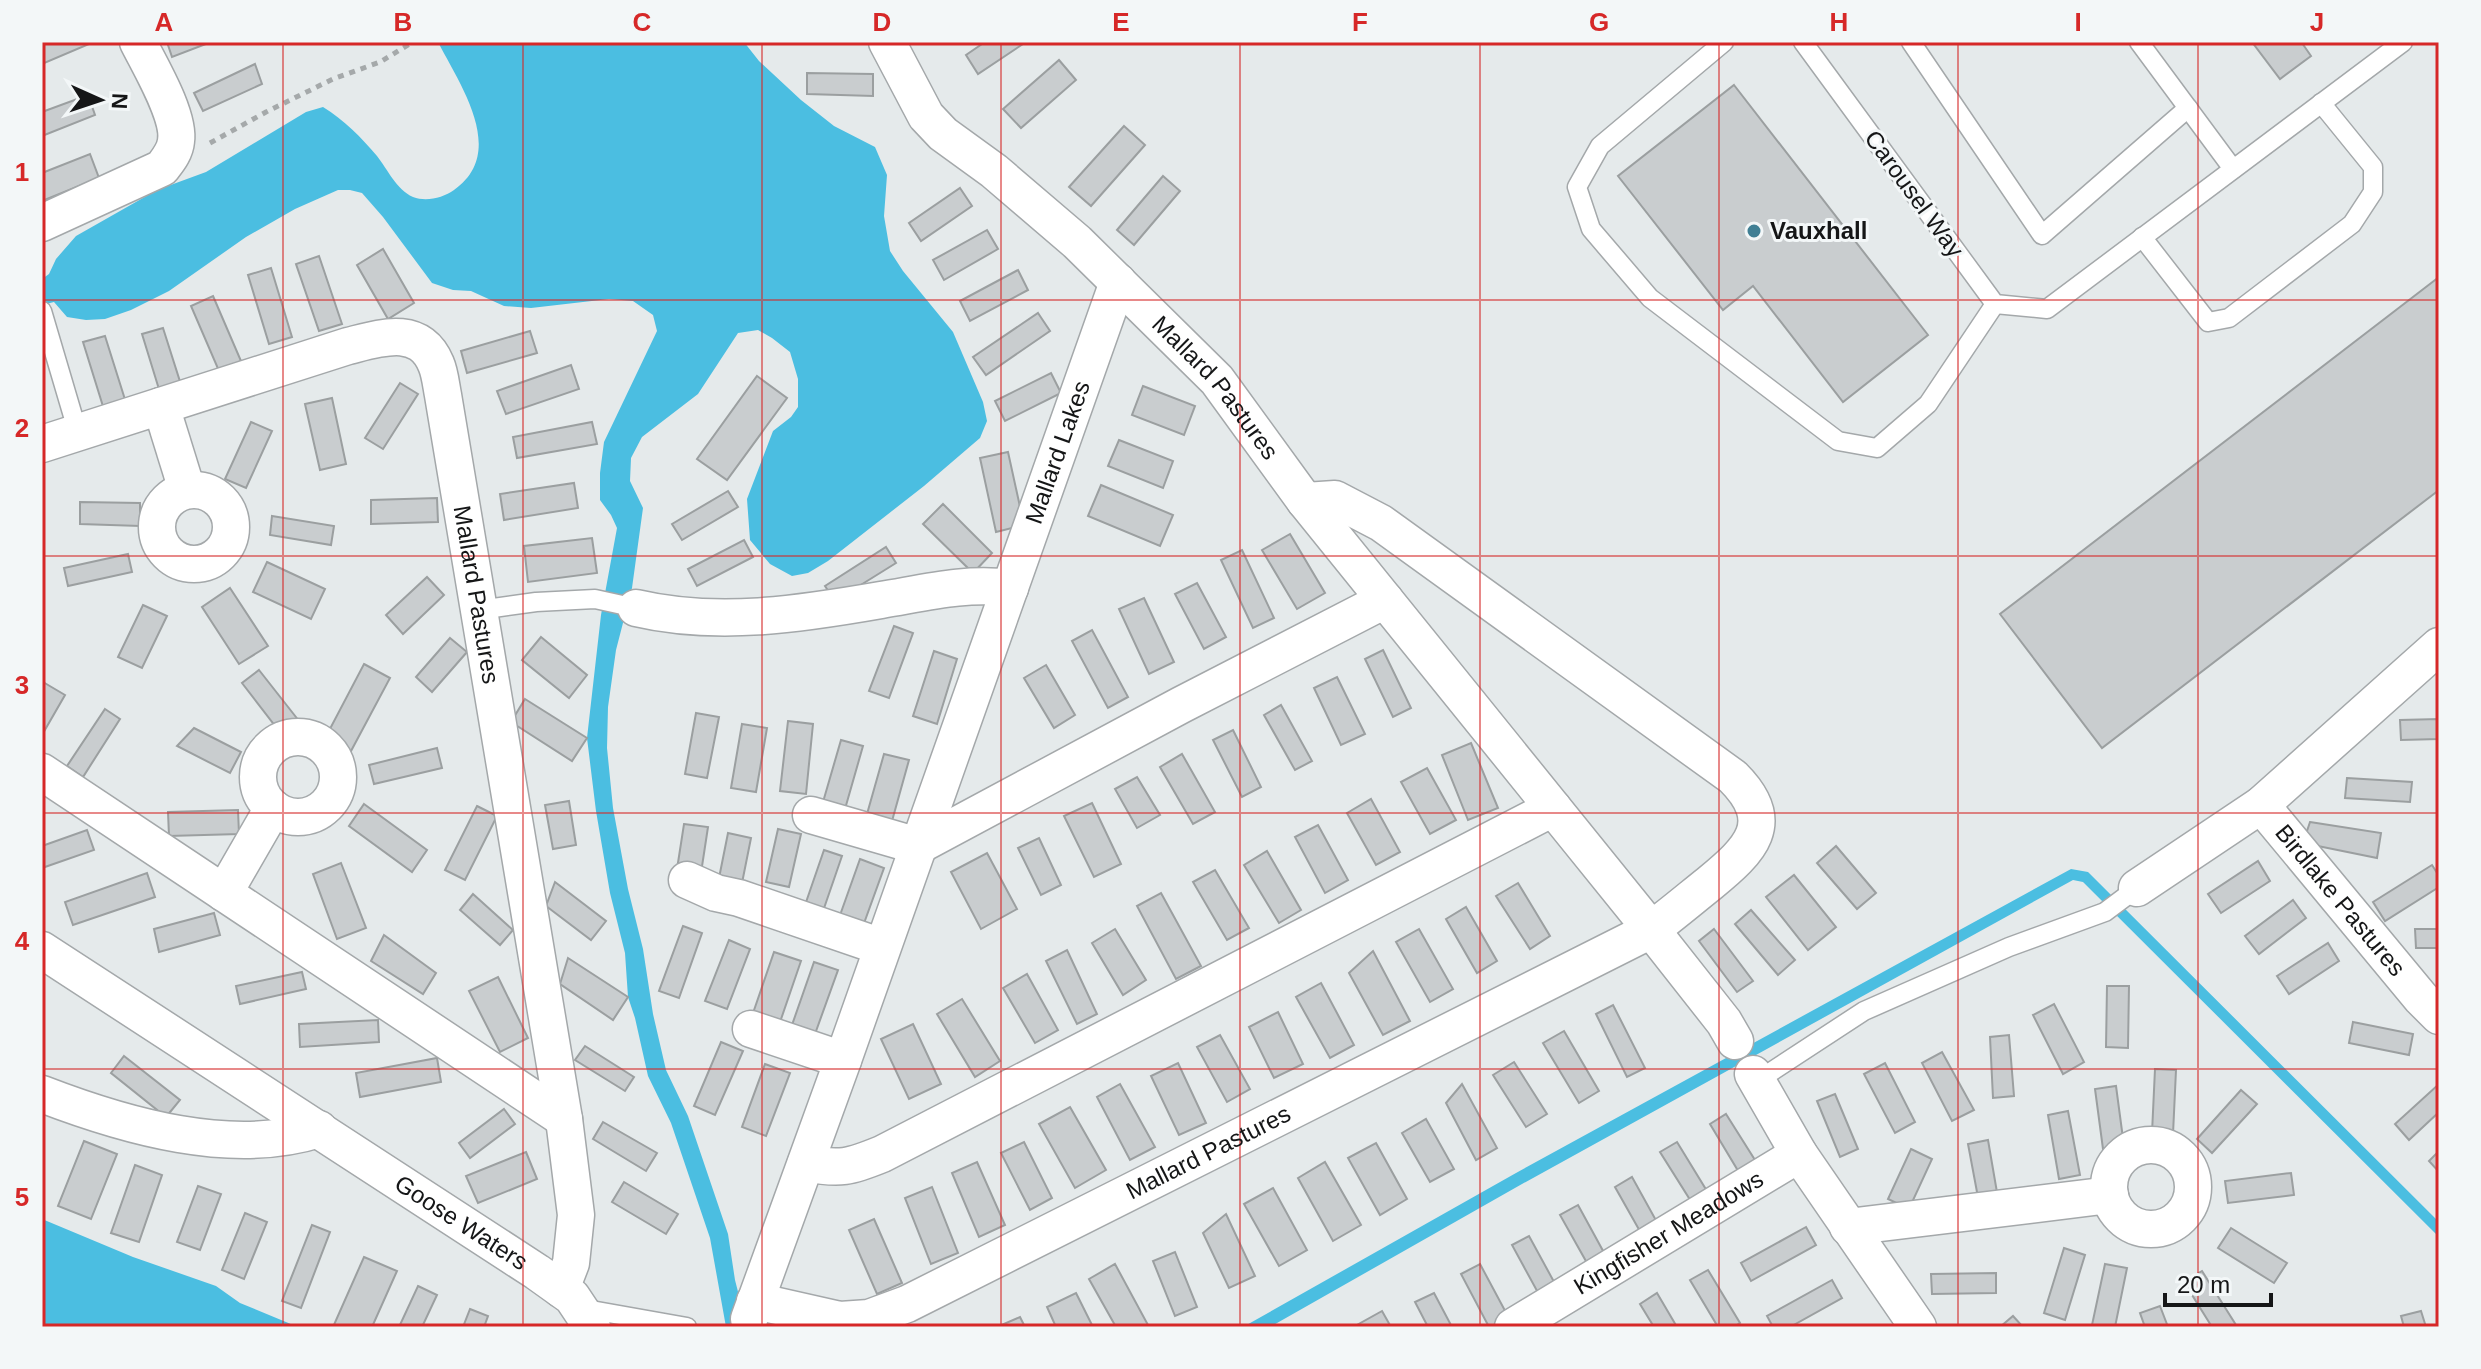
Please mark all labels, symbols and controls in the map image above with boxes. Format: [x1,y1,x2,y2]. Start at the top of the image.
text: A [155,7,174,37]
text: B [394,7,412,37]
text: C [633,7,652,37]
text: D [873,7,891,37]
text: E [1112,7,1130,37]
text: F [1352,7,1368,37]
text: G [1589,7,1609,37]
text: H [1830,7,1848,37]
text: I [2074,7,2082,37]
text: J [2310,7,2324,37]
north arrow [60,60,140,140]
text: N [107,92,132,110]
street label: Carousel Way [1859,125,1969,262]
text: 1 [15,157,29,187]
place label: Vauxhall [1770,217,1867,244]
marker: Vauxhall [1745,222,1763,240]
street label: Mallard Pastures [1147,310,1284,464]
street label: Mallard Lakes [1020,377,1095,527]
text: 2 [15,413,29,443]
street label: Mallard Pastures [449,503,505,686]
text: 3 [15,670,29,700]
street label: Birdlake Pastures [2270,819,2411,981]
text: 4 [15,926,30,956]
street label: Mallard Pastures [1122,1100,1295,1205]
street label: Kingfisher Meadows [1569,1165,1768,1300]
street label: Goose Waters [390,1169,533,1275]
text: 5 [15,1182,29,1212]
scale bar [2165,1257,2271,1307]
text: 20 m [2177,1271,2230,1298]

